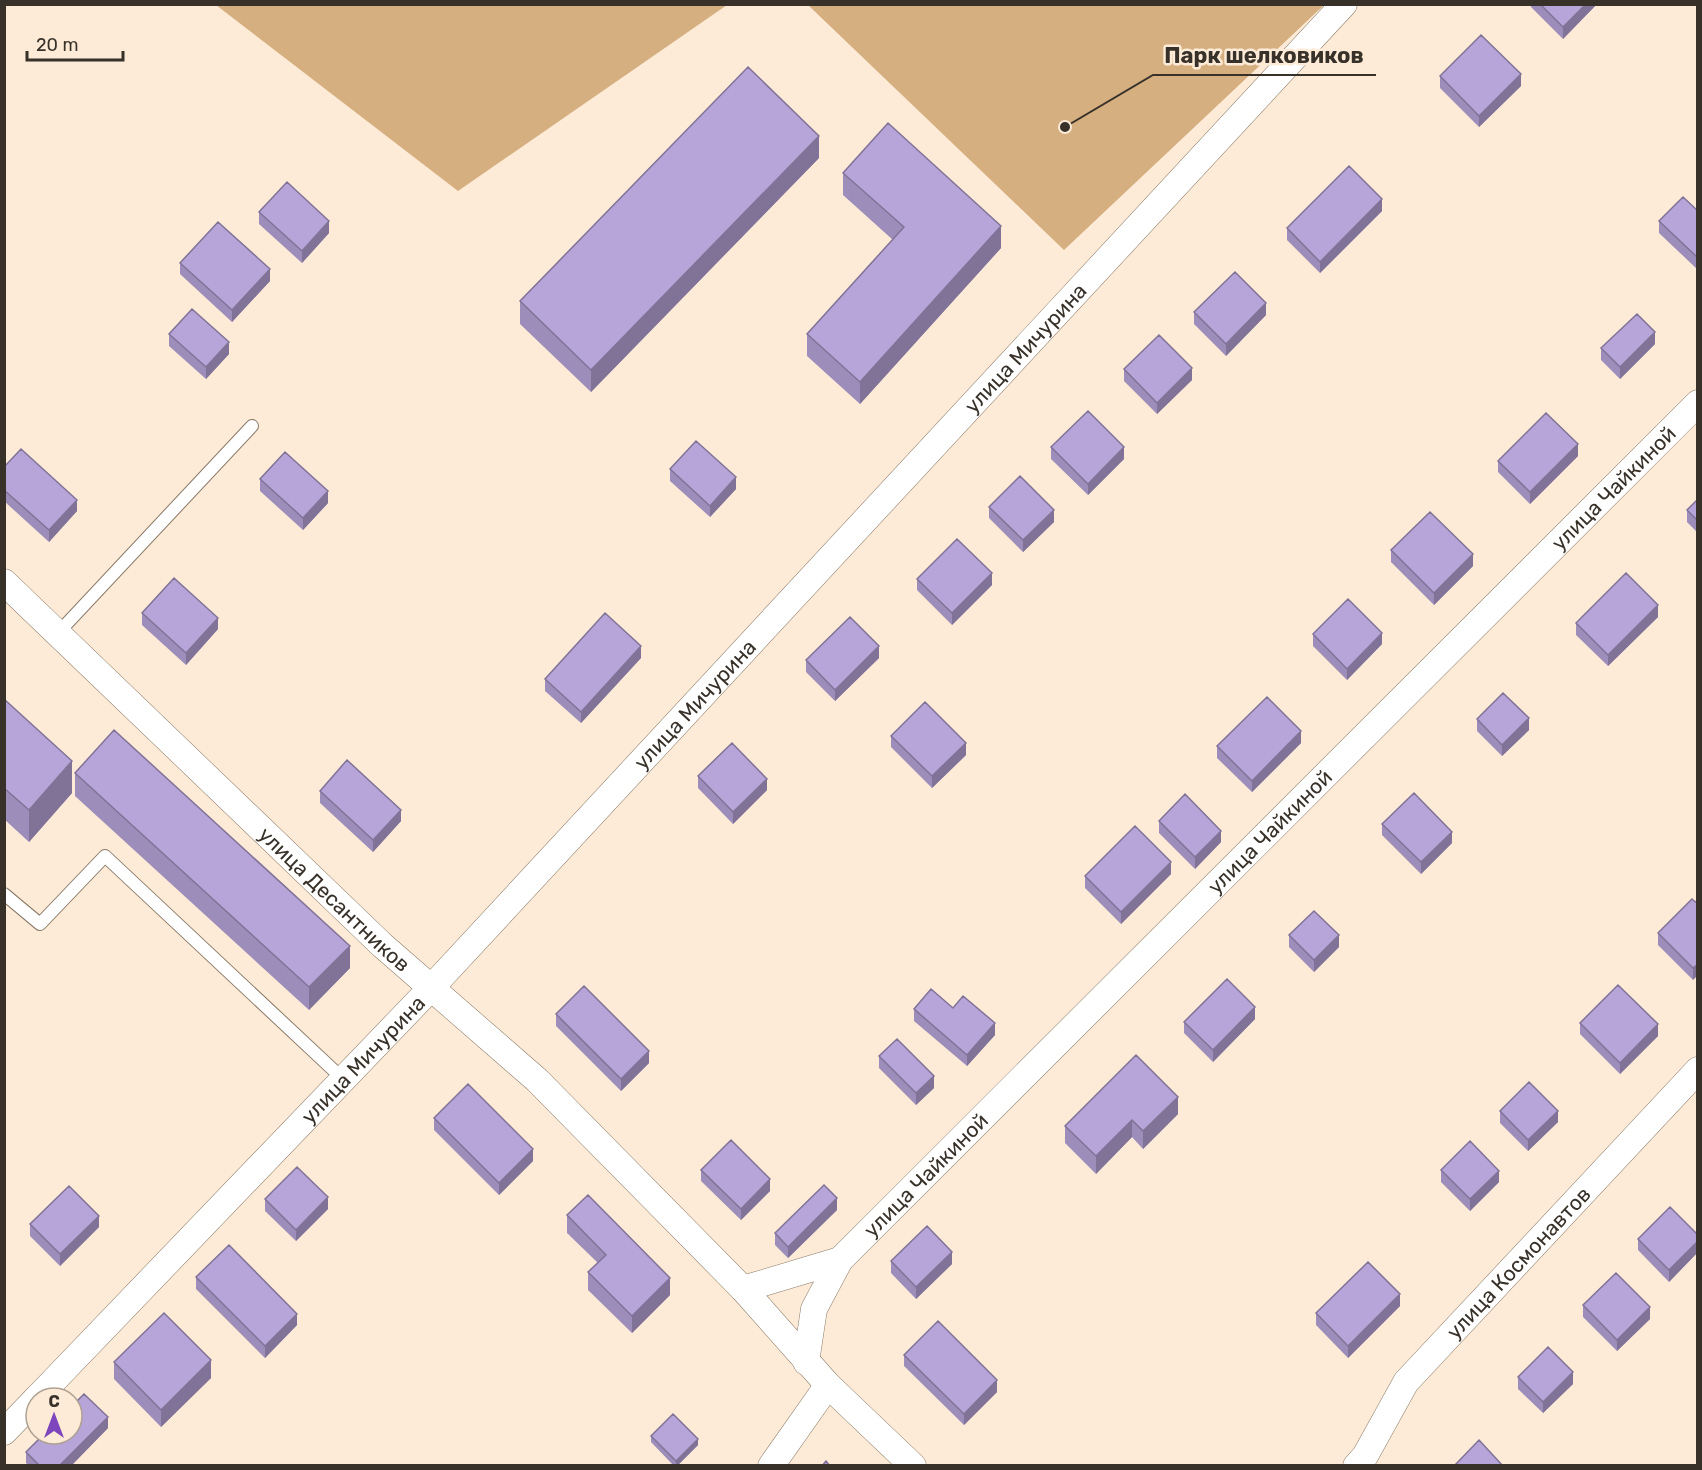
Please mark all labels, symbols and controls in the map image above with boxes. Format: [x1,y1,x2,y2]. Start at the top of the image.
scale bar [27,24,123,62]
text: 20 m [36,34,78,56]
callout: Парк шелковиков [1153,35,1376,75]
text: Парк шелковиков [1164,42,1364,69]
street label: улица Мичурина [959,278,1091,418]
street label: улица Чайкиной [1546,420,1681,555]
street label: улица Мичурина [628,634,761,774]
street label: улица Чайкиной [1202,764,1337,899]
street label: улица Десантников [254,821,415,976]
street label: улица Мичурина [295,990,430,1128]
street label: улица Чайкиной [858,1107,993,1242]
street label: улица Космонавтов [1441,1181,1595,1344]
north arrow [24,1386,84,1446]
text: С [48,1392,60,1411]

